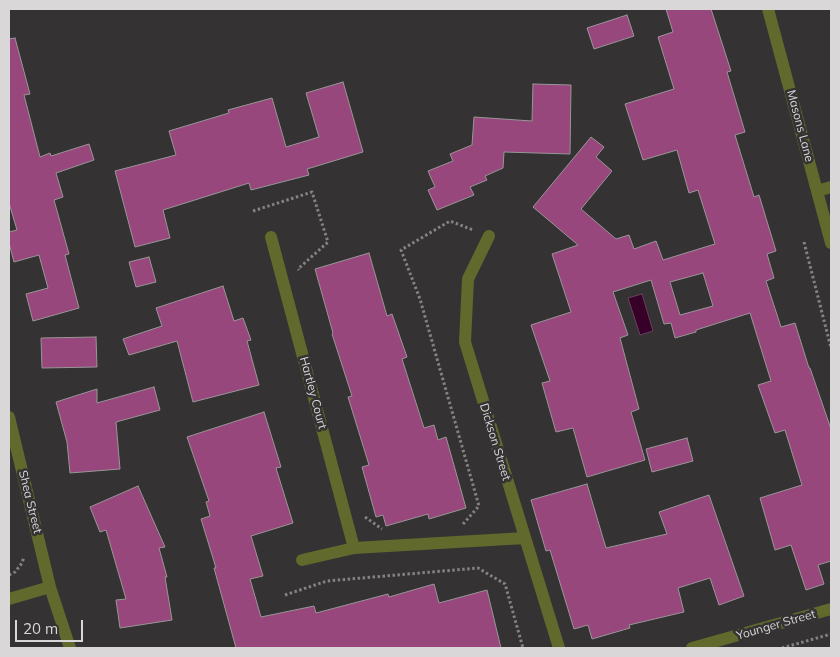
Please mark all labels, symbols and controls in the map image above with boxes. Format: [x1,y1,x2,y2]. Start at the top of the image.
street label: Masons Lane [784,89,816,163]
street label: Hartley Court [296,355,330,431]
street label: Dickson Street [476,402,514,482]
street label: Shea Street [15,469,45,535]
street label: Younger Street [735,607,817,643]
scale bar [18,610,85,642]
text: 20 m [23,619,58,638]

